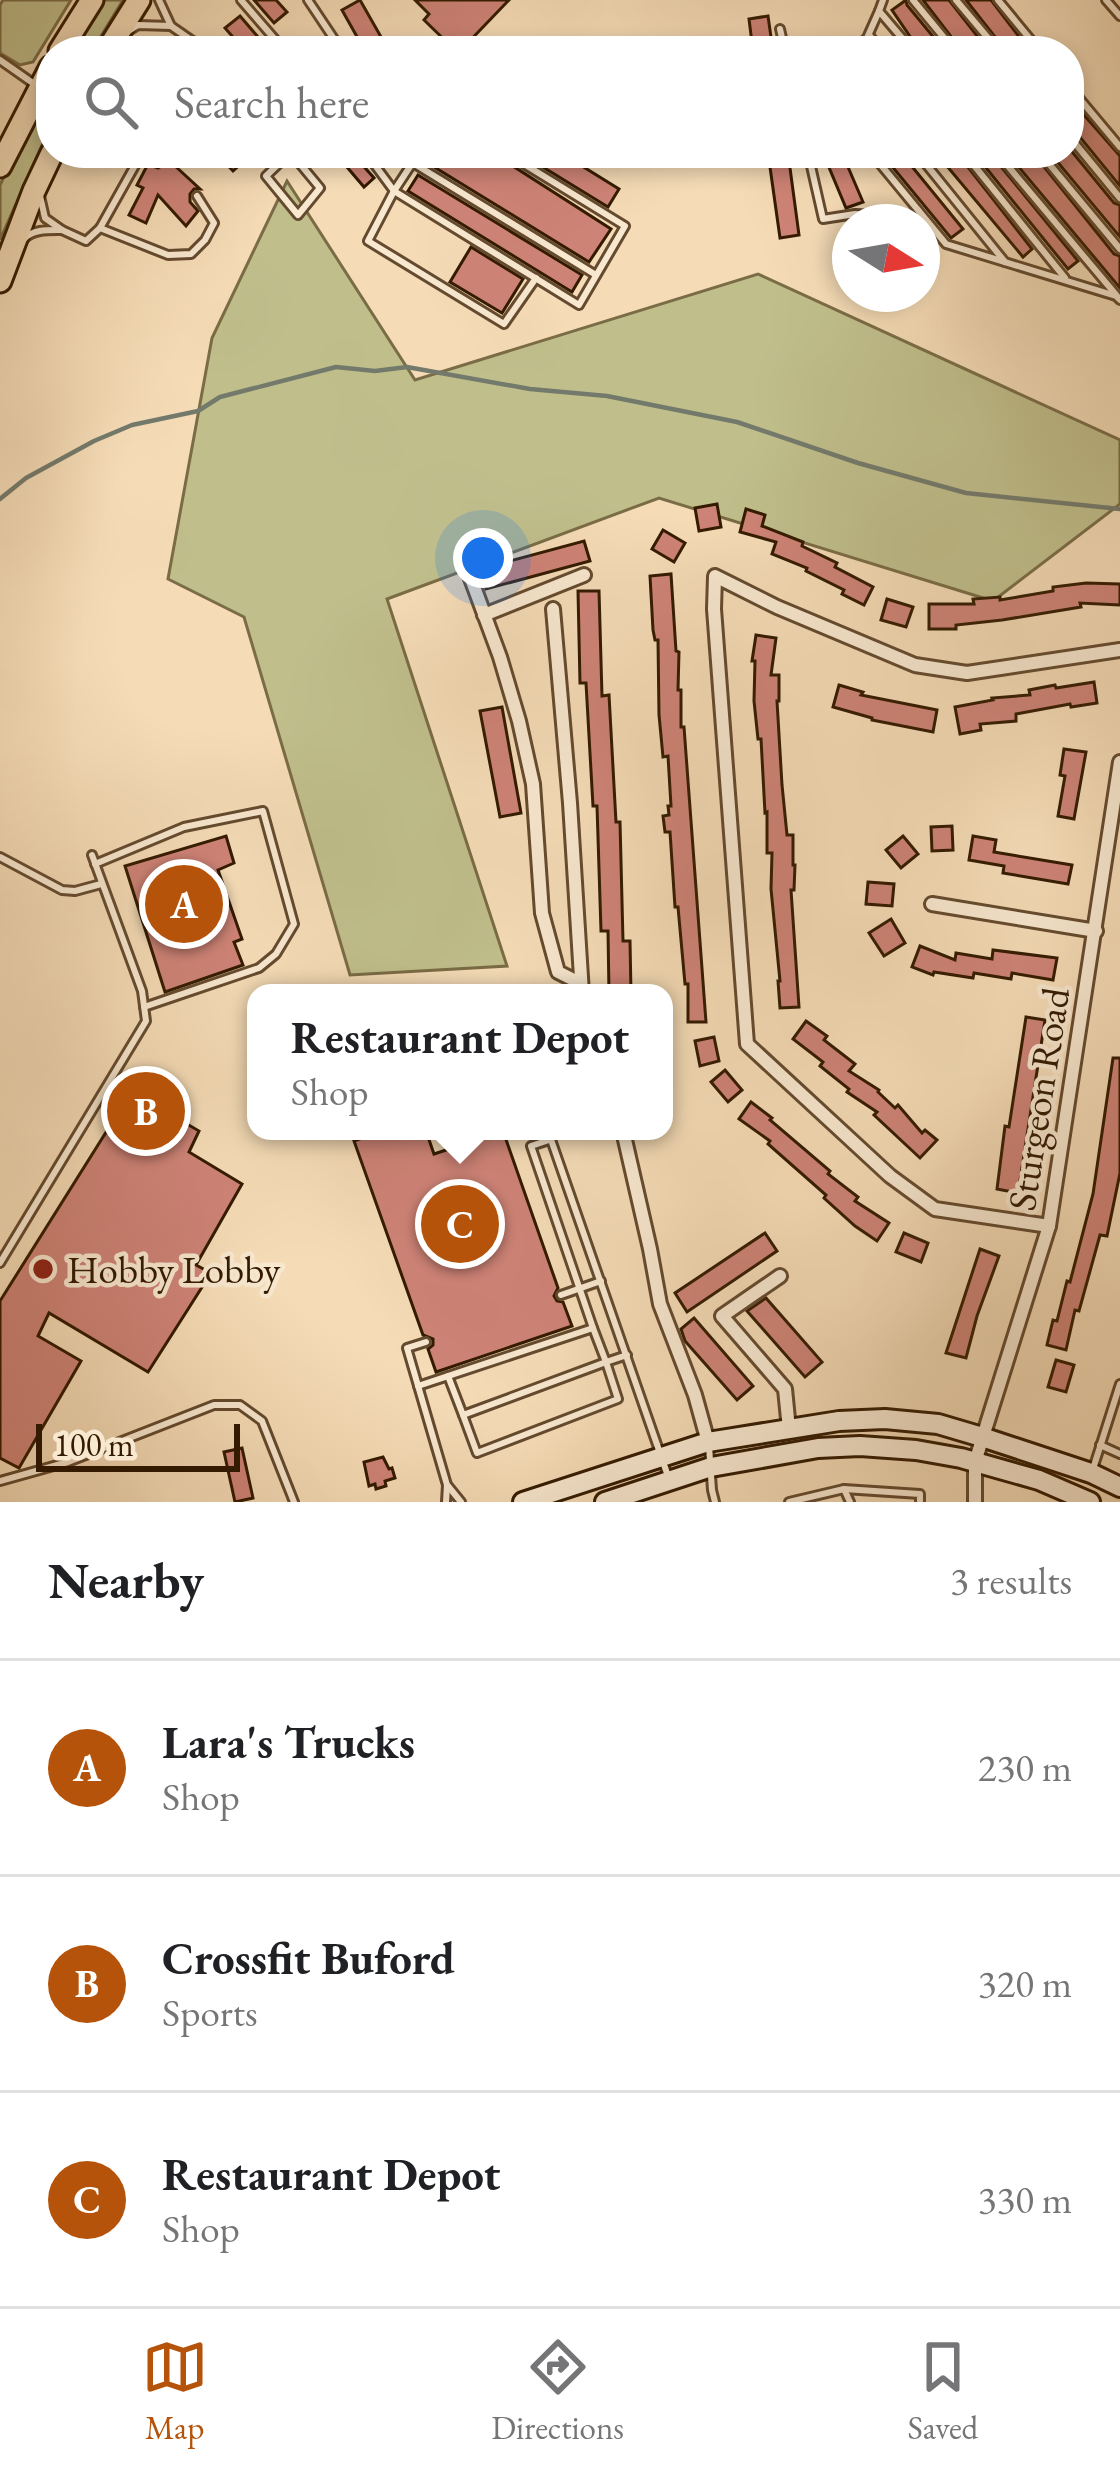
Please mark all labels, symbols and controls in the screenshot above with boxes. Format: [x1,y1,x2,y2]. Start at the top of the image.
search box [36,36,1084,168]
icon: search [78,69,144,135]
text: Search here [174,73,369,131]
north arrow [832,204,940,312]
your location [453,528,513,588]
pin: A [145,859,223,949]
popup [247,984,673,1140]
street label: Sturgeon Road [996,984,1081,1214]
text: Restaurant Depot [291,1008,629,1066]
pin: B [107,1066,185,1156]
text: Shop [291,1066,369,1117]
pin: C [421,1179,499,1269]
place label: Hobby Lobby [67,1244,281,1295]
marker: Hobby Lobby [30,1256,56,1282]
scale bar [36,1418,240,1471]
text: 100 m [54,1423,134,1466]
text: Nearby [48,1547,204,1613]
text: 3 results [950,1555,1072,1606]
text: Lara's Trucks [162,1713,415,1771]
text: A [73,1742,101,1793]
text: 230 m [978,1742,1072,1793]
text: Shop [162,1771,240,1822]
text: Crossfit Buford [162,1929,455,1987]
text: B [75,1958,99,2009]
text: 320 m [978,1958,1072,2009]
text: Sports [162,1987,258,2038]
text: Restaurant Depot [162,2145,500,2203]
text: C [73,2174,101,2225]
text: 330 m [978,2174,1072,2225]
text: Shop [162,2203,240,2254]
tab: Map [142,2334,208,2449]
tab: Directions [491,2334,624,2449]
tab: Saved [908,2334,978,2449]

